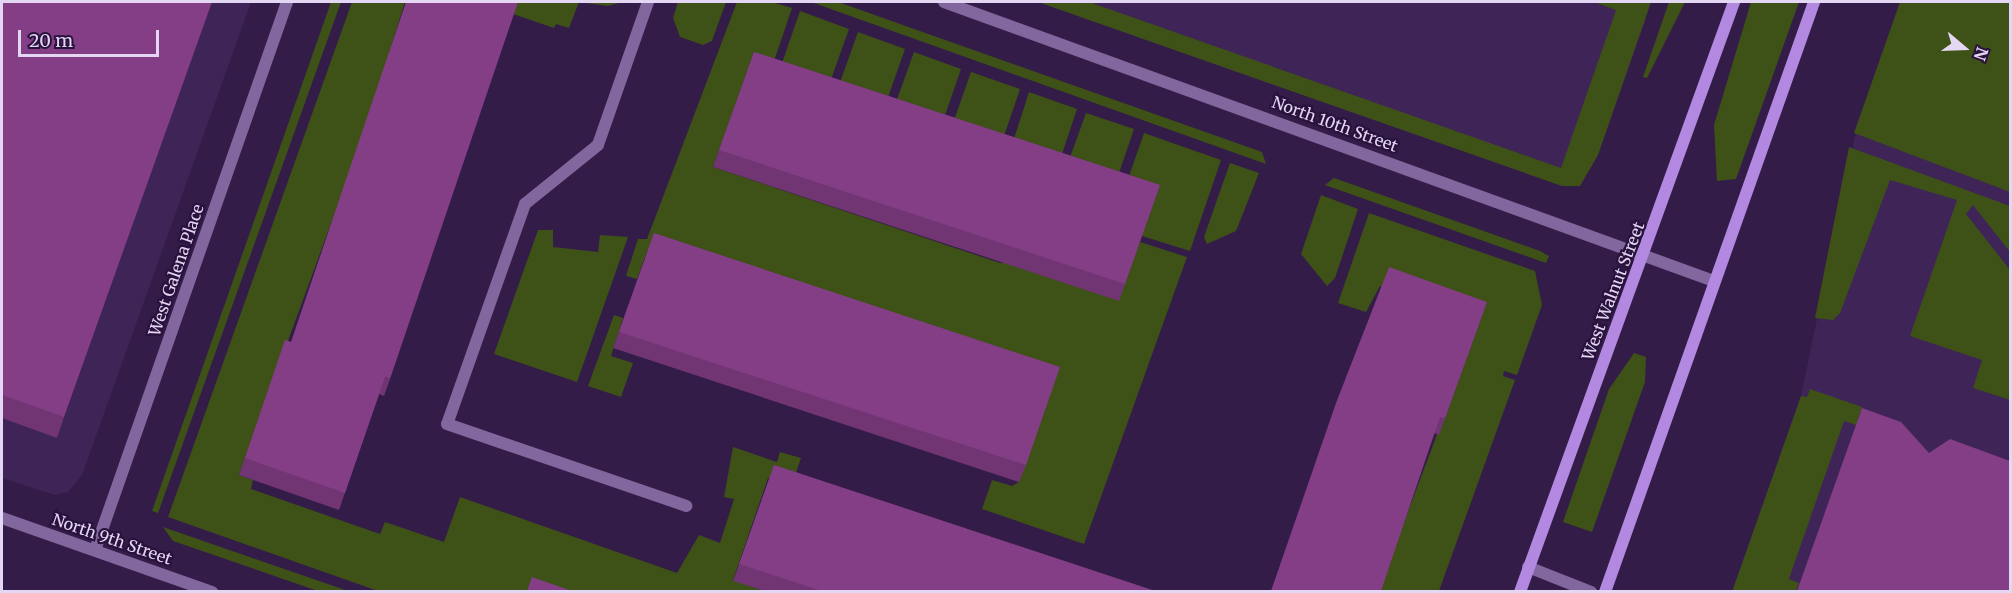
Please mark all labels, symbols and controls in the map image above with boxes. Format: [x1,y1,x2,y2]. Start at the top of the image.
scale bar [21,18,162,56]
north arrow [1934,18,1994,78]
text: 20 m [29,29,73,52]
text: N [1970,45,1993,63]
street label: North 10th Street [1270,92,1400,156]
street label: West Galena Place [144,202,208,338]
street label: West Walnut Street [1578,219,1648,363]
street label: North 9th Street [50,510,174,568]

